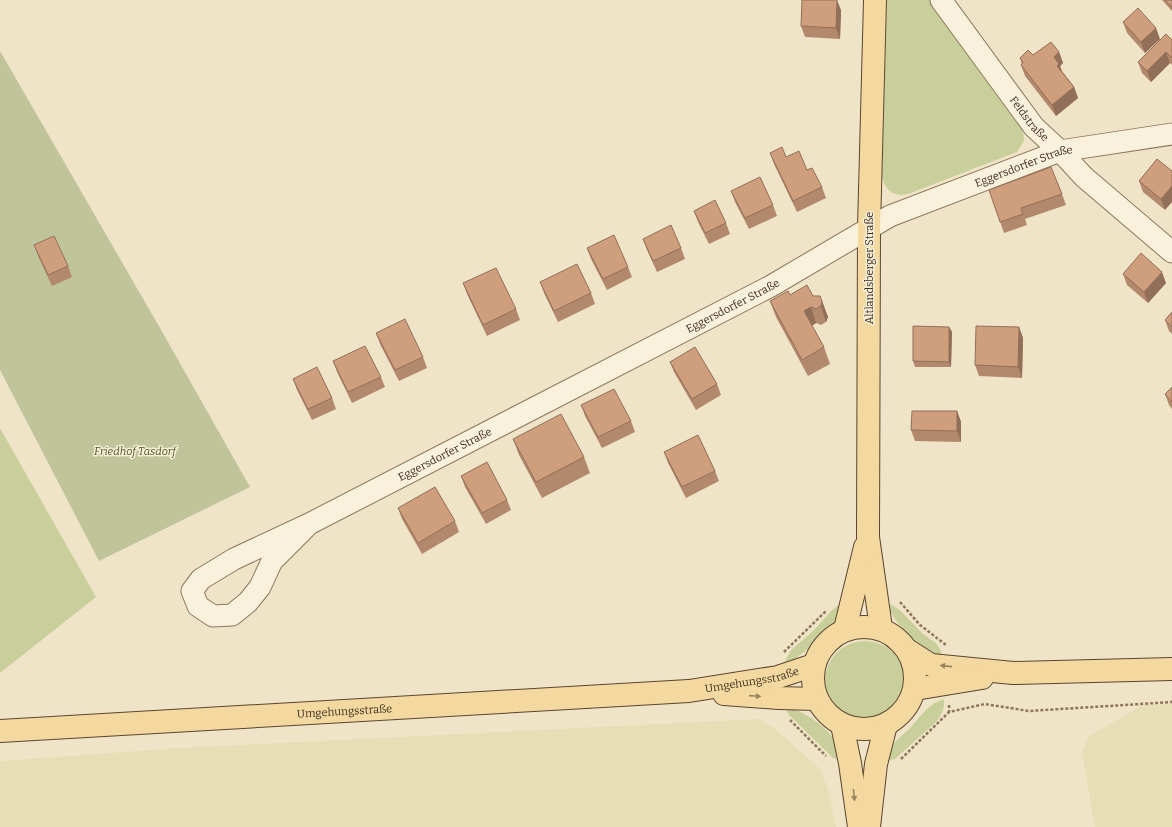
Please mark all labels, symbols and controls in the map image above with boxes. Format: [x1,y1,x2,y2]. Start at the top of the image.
street label: Feldstraße [1007,94,1051,144]
street label: Eggersdorfer Straße [973,143,1073,190]
street label: Altlandsberger Straße [863,212,876,324]
street label: Eggersdorfer Straße [684,276,782,335]
street label: Eggersdorfer Straße [396,425,494,484]
park label: Friedhof Tasdorf [94,445,177,458]
one-way arrow [940,663,952,670]
street label: Umgehungsstraße [704,664,801,695]
one-way arrow [749,693,761,700]
street label: Umgehungsstraße [296,702,393,720]
one-way arrow [851,789,857,801]

